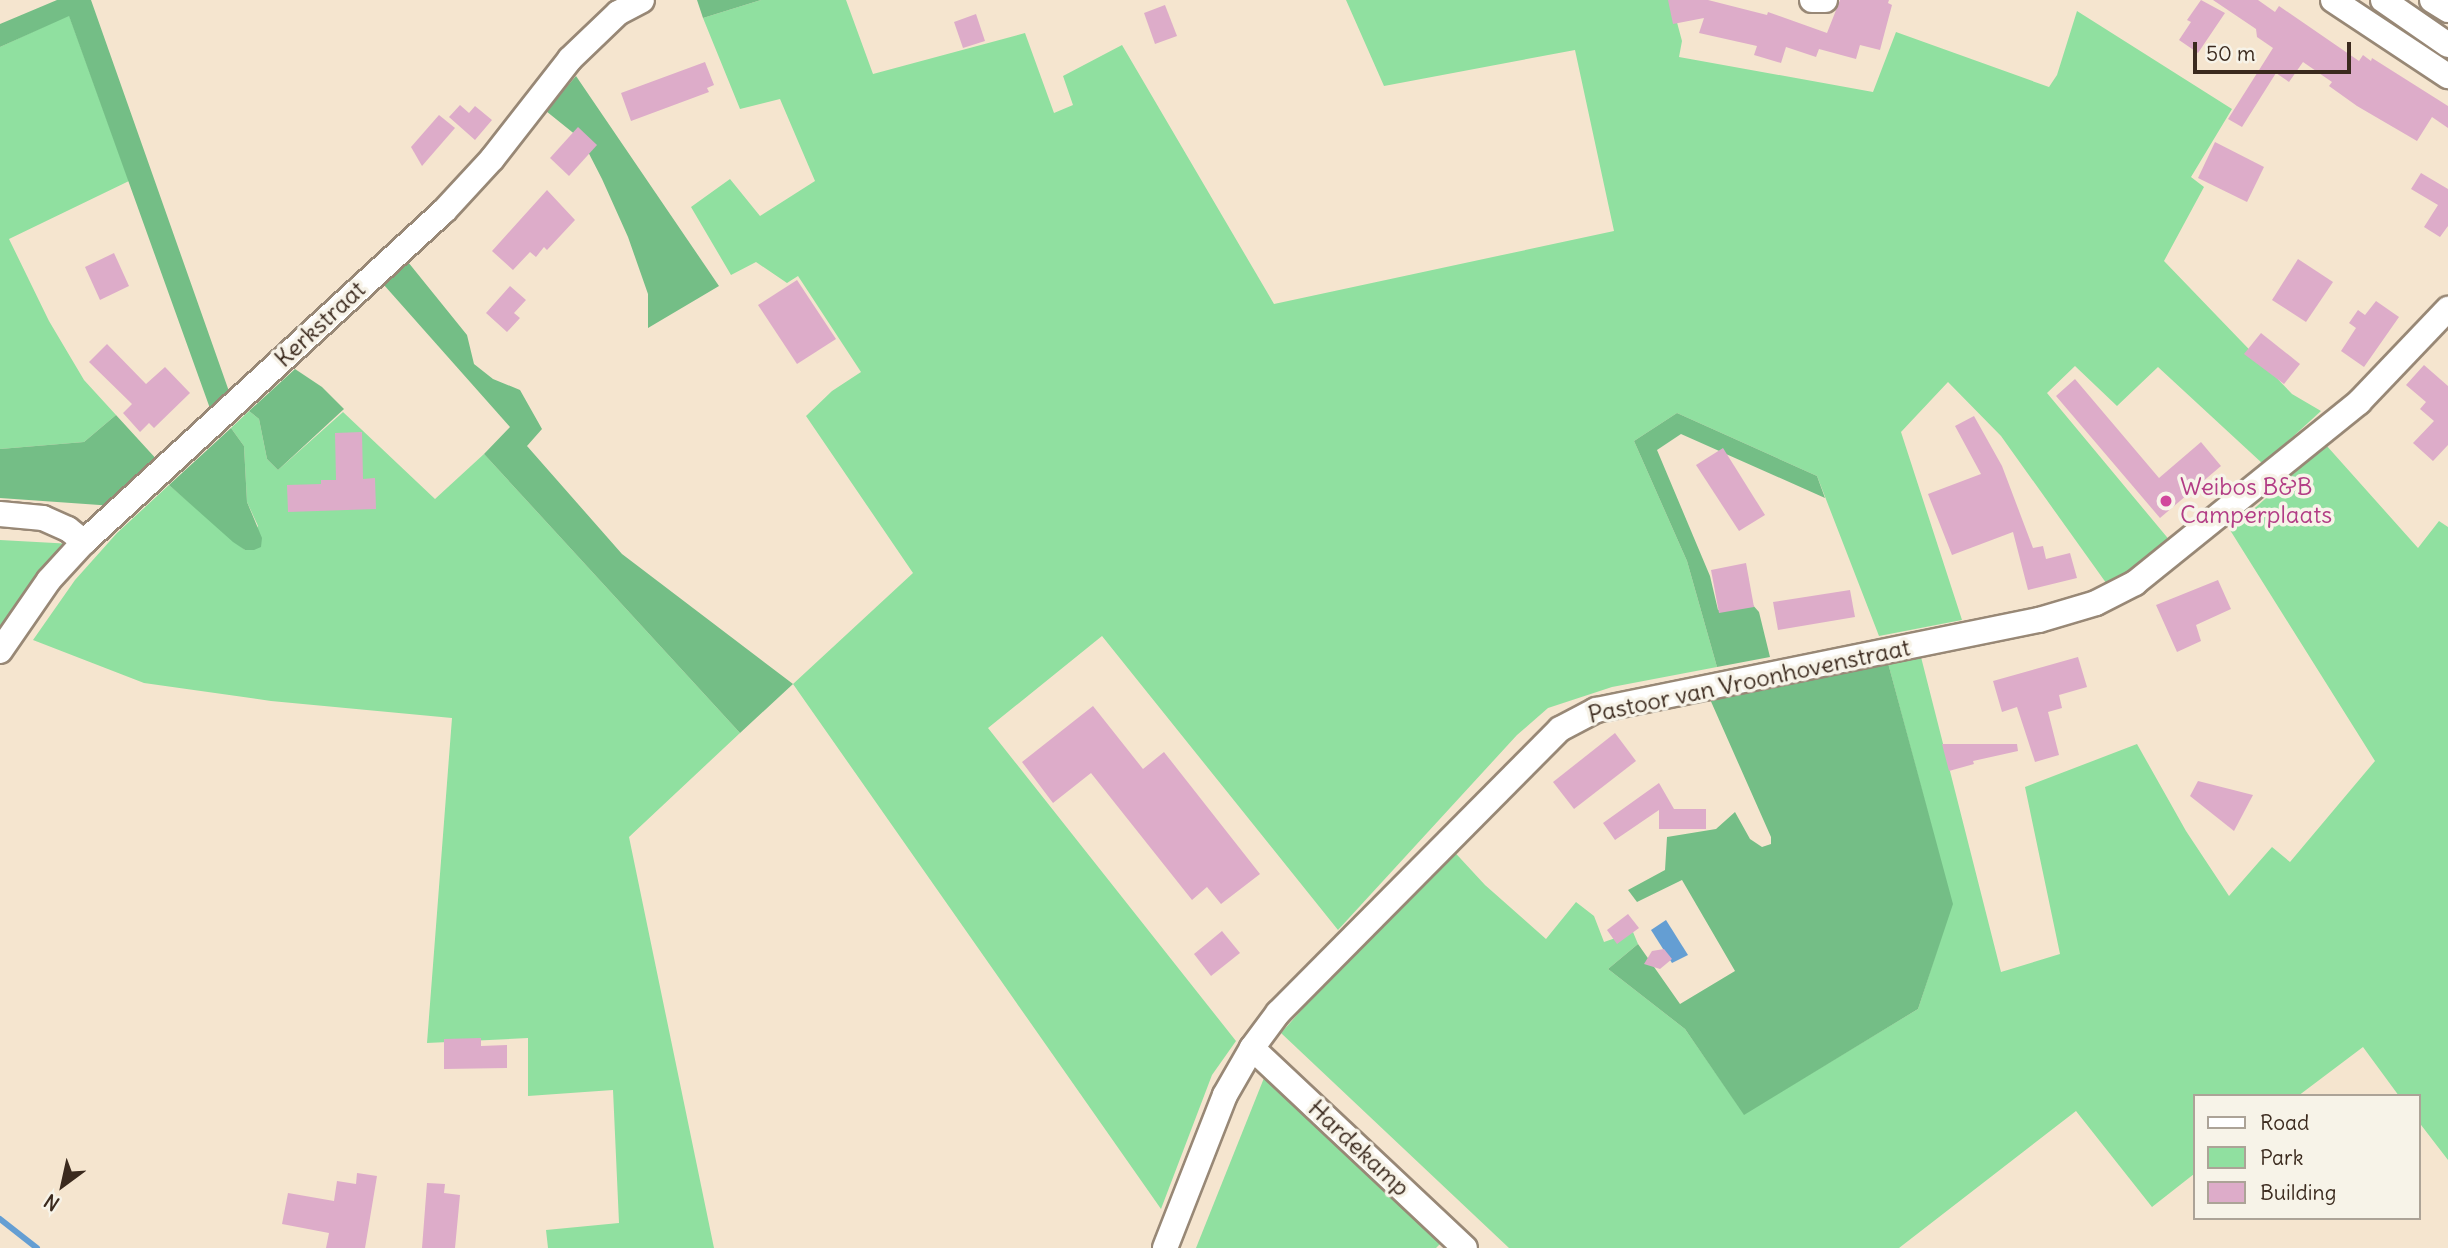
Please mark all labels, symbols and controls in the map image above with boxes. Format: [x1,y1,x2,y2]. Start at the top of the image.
scale bar [2196,28,2354,72]
text: 50 m [2206,40,2255,67]
street label: Kerkstraat [269,275,371,373]
place label: Weibos B&B Camperplaats [2180,473,2332,529]
marker: Weibos B&B Camperplaats [2158,493,2174,509]
street label: Pastoor van Vroonhovenstraat [1585,633,1913,729]
street label: Hardekamp [1302,1094,1416,1202]
legend [2192,1094,2420,1220]
text: Road [2260,1109,2309,1136]
text: Park [2260,1144,2303,1171]
north arrow [28,1150,98,1220]
text: Building [2260,1179,2336,1206]
text: N [40,1189,64,1216]

